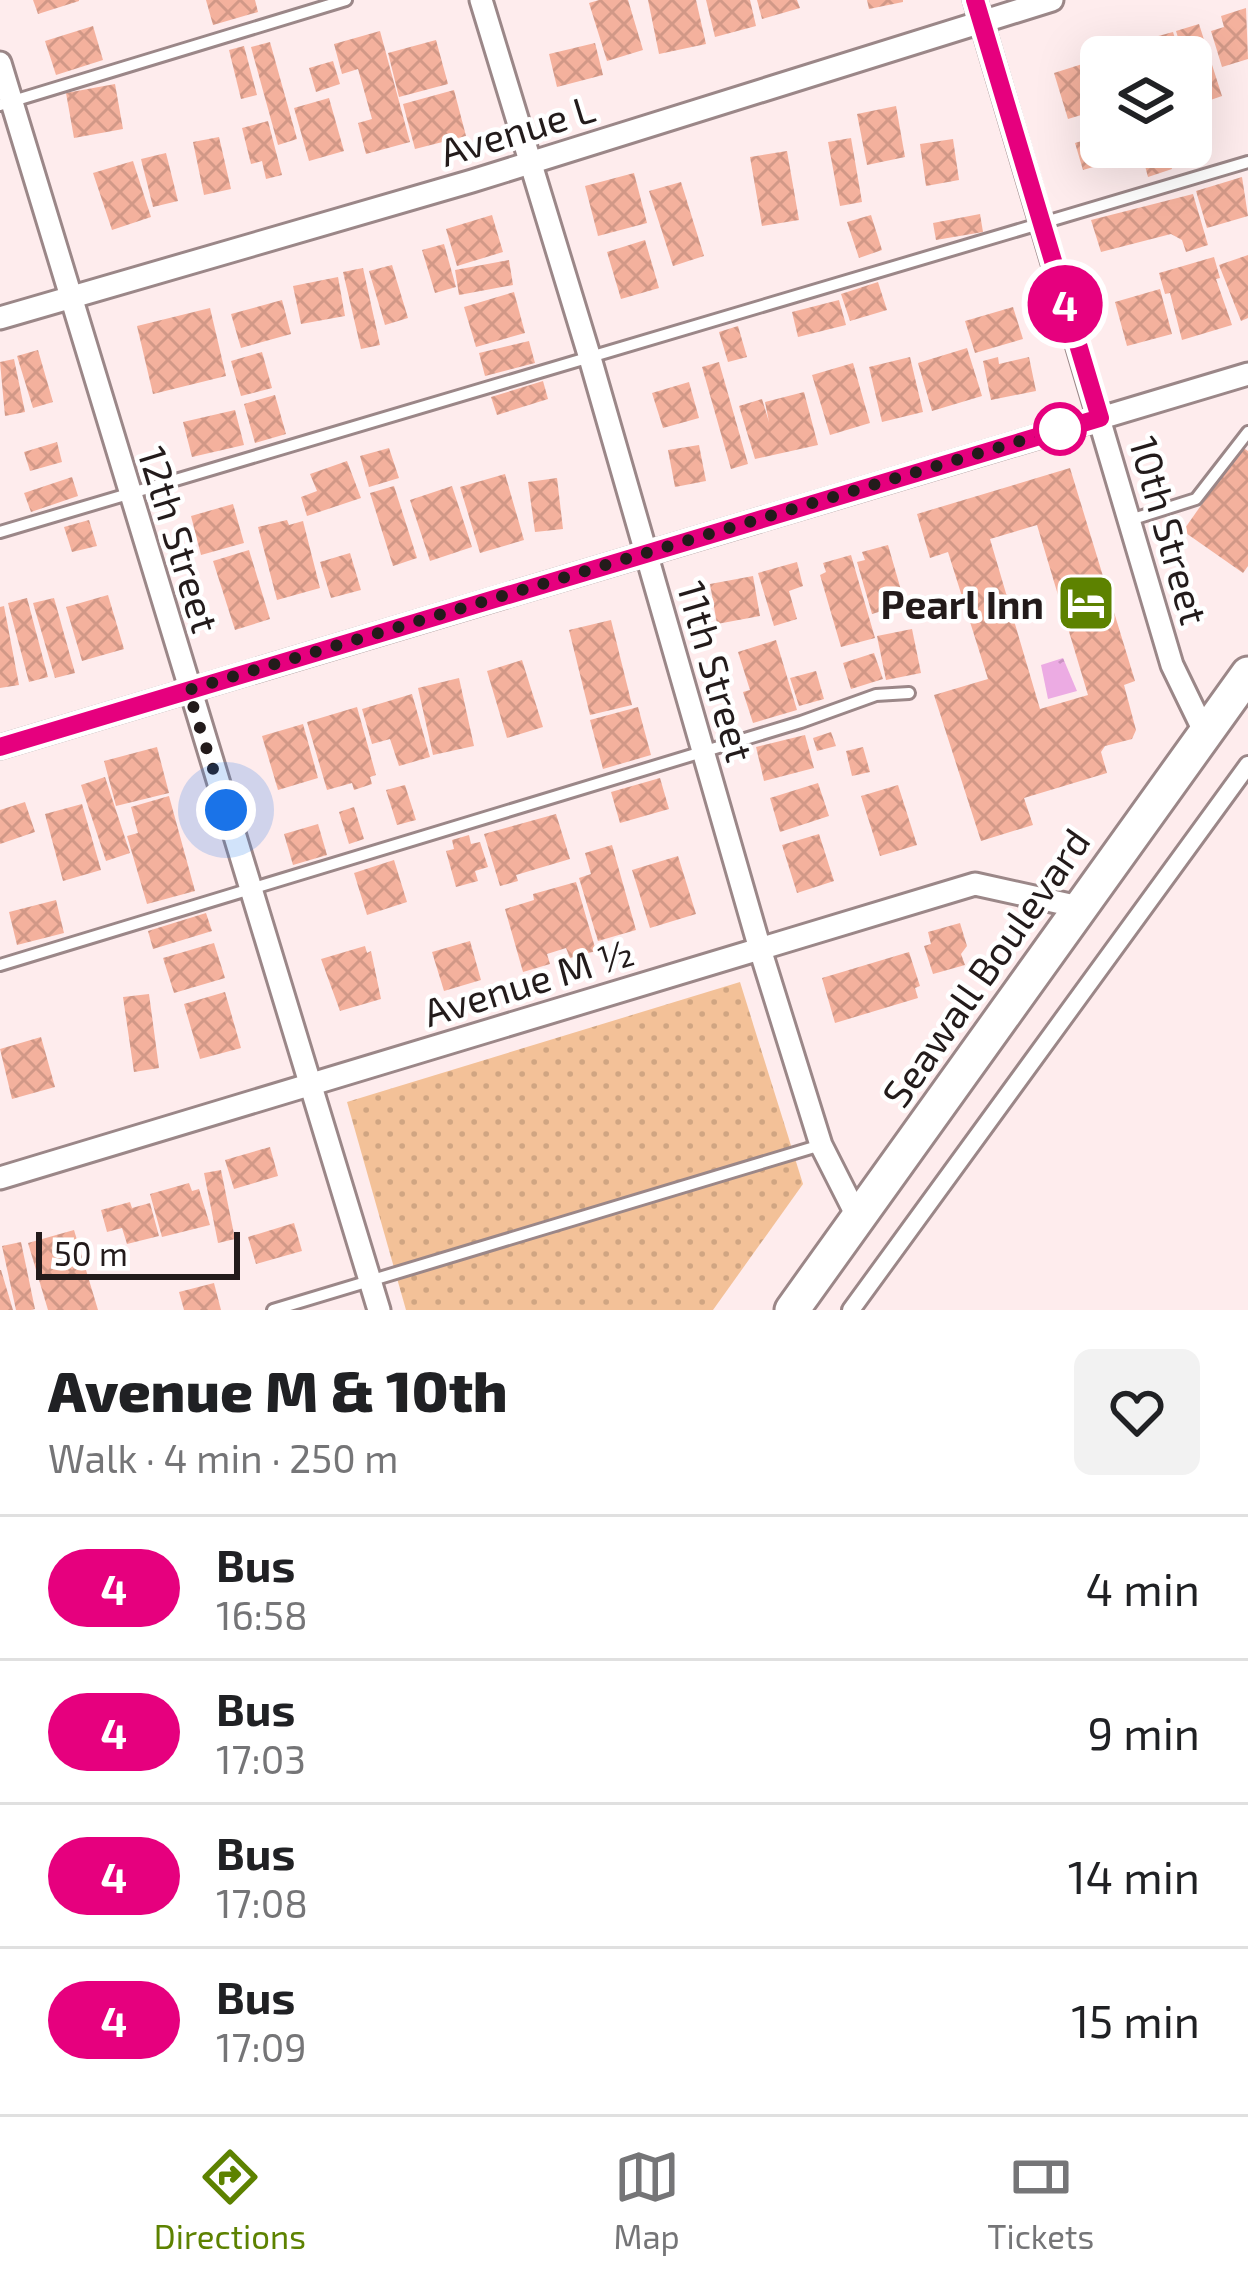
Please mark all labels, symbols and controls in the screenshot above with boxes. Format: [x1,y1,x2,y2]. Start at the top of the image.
map controls [1080,36,1212,168]
button: layers [1080,36,1212,168]
street label: Avenue L [434,83,600,175]
line badge: 4 [1026,265,1104,343]
text: 4 [1052,279,1078,329]
unlabelled marker [1035,404,1085,454]
street label: 10th Street [1121,430,1219,630]
street label: 12th Street [129,440,231,638]
hotel icon: Pearl Inn [1055,572,1117,634]
street label: 11th Street [669,575,765,767]
place label: Pearl Inn [881,580,1044,627]
your location [196,780,256,840]
street label: Seawall Boulevard [871,819,1099,1115]
street label: Avenue M ½ [417,927,639,1035]
scale bar [36,1226,240,1279]
text: 50 m [54,1233,128,1273]
button: heart [1074,1349,1200,1475]
text: Avenue M & 10th [48,1355,508,1423]
text: Walk · 4 min · 250 m [48,1434,399,1481]
text: Bus [216,1537,295,1591]
text: 4 min [1086,1561,1200,1615]
text: 4 [101,1563,127,1613]
text: 16:58 [216,1591,308,1638]
text: Bus [216,1681,295,1735]
text: 9 min [1087,1705,1200,1759]
text: 4 [101,1707,127,1757]
text: 17:03 [216,1735,306,1782]
text: Bus [216,1825,295,1879]
text: 14 min [1068,1849,1200,1903]
text: 4 [101,1851,127,1901]
text: 17:08 [216,1879,308,1926]
text: Bus [216,1969,295,2023]
text: 15 min [1071,1993,1200,2047]
text: 4 [101,1995,127,2045]
text: 17:09 [216,2023,307,2070]
tab: Directions [154,2144,306,2256]
tab: Map [614,2144,680,2256]
tab: Tickets [987,2144,1094,2256]

